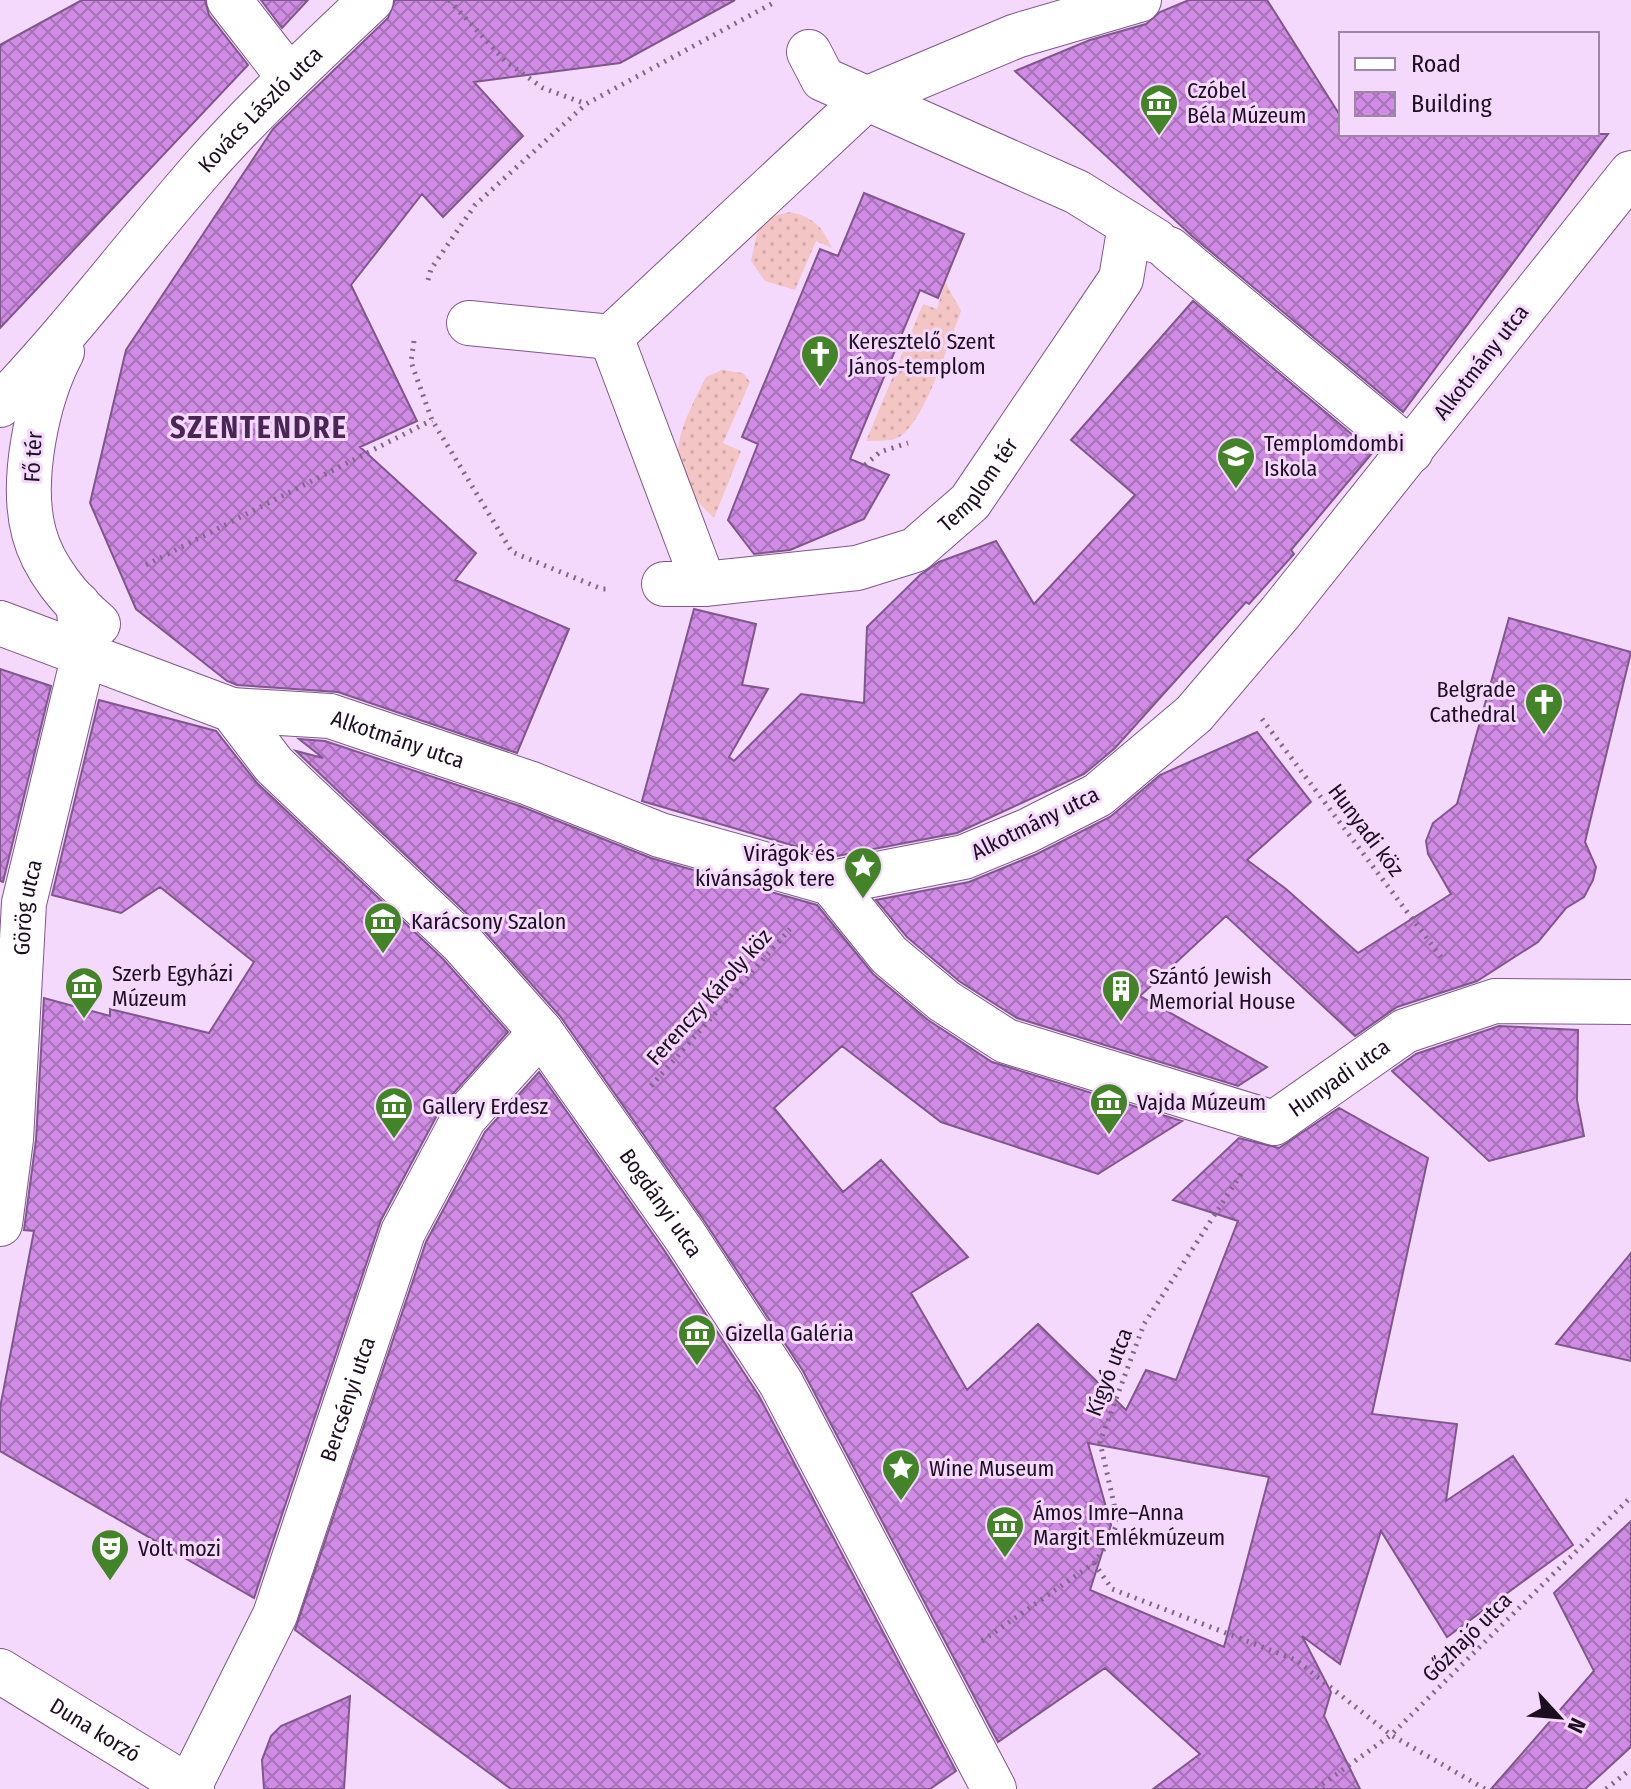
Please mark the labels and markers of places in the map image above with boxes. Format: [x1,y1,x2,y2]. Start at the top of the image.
place label: Czóbel Béla Múzeum [1187,77,1307,129]
museum icon: Czóbel Béla Múzeum [1138,82,1180,137]
place label: Keresztelő Szent János-templom [848,328,996,380]
church icon: Keresztelő Szent János-templom [799,333,841,388]
place label: Templomdombi Iskola [1264,430,1404,482]
school or university icon: Templomdombi Iskola [1215,435,1257,490]
place label: Belgrade Cathedral [1429,676,1516,728]
church icon: Belgrade Cathedral [1523,681,1565,736]
place label: Virágok és kívánságok tere [695,840,835,892]
place icon: Virágok és kívánságok tere [842,845,884,900]
museum icon: Karácsony Szalon [362,900,404,955]
place label: Karácsony Szalon [411,908,566,935]
place label: Szerb Egyházi Múzeum [112,960,233,1012]
place label: Szántó Jewish Memorial House [1149,963,1295,1015]
museum icon: Szerb Egyházi Múzeum [63,965,105,1020]
building icon: Szántó Jewish Memorial House [1100,968,1142,1023]
museum icon: Vajda Múzeum [1088,1081,1130,1136]
museum icon: Gallery Erdesz [373,1085,415,1140]
place label: Vajda Múzeum [1137,1089,1266,1116]
place label: Gallery Erdesz [422,1093,548,1120]
museum icon: Gizella Galéria [676,1312,718,1367]
place label: Gizella Galéria [725,1320,854,1347]
place icon: Wine Museum [880,1447,922,1502]
place label: Wine Museum [929,1455,1055,1482]
place label: Ámos Imre–Anna Margit Emlékmúzeum [1033,1499,1225,1551]
museum icon: Ámos Imre–Anna Margit Emlékmúzeum [984,1504,1026,1559]
theatre icon: Volt mozi [89,1527,131,1582]
place label: Volt mozi [138,1535,221,1562]

